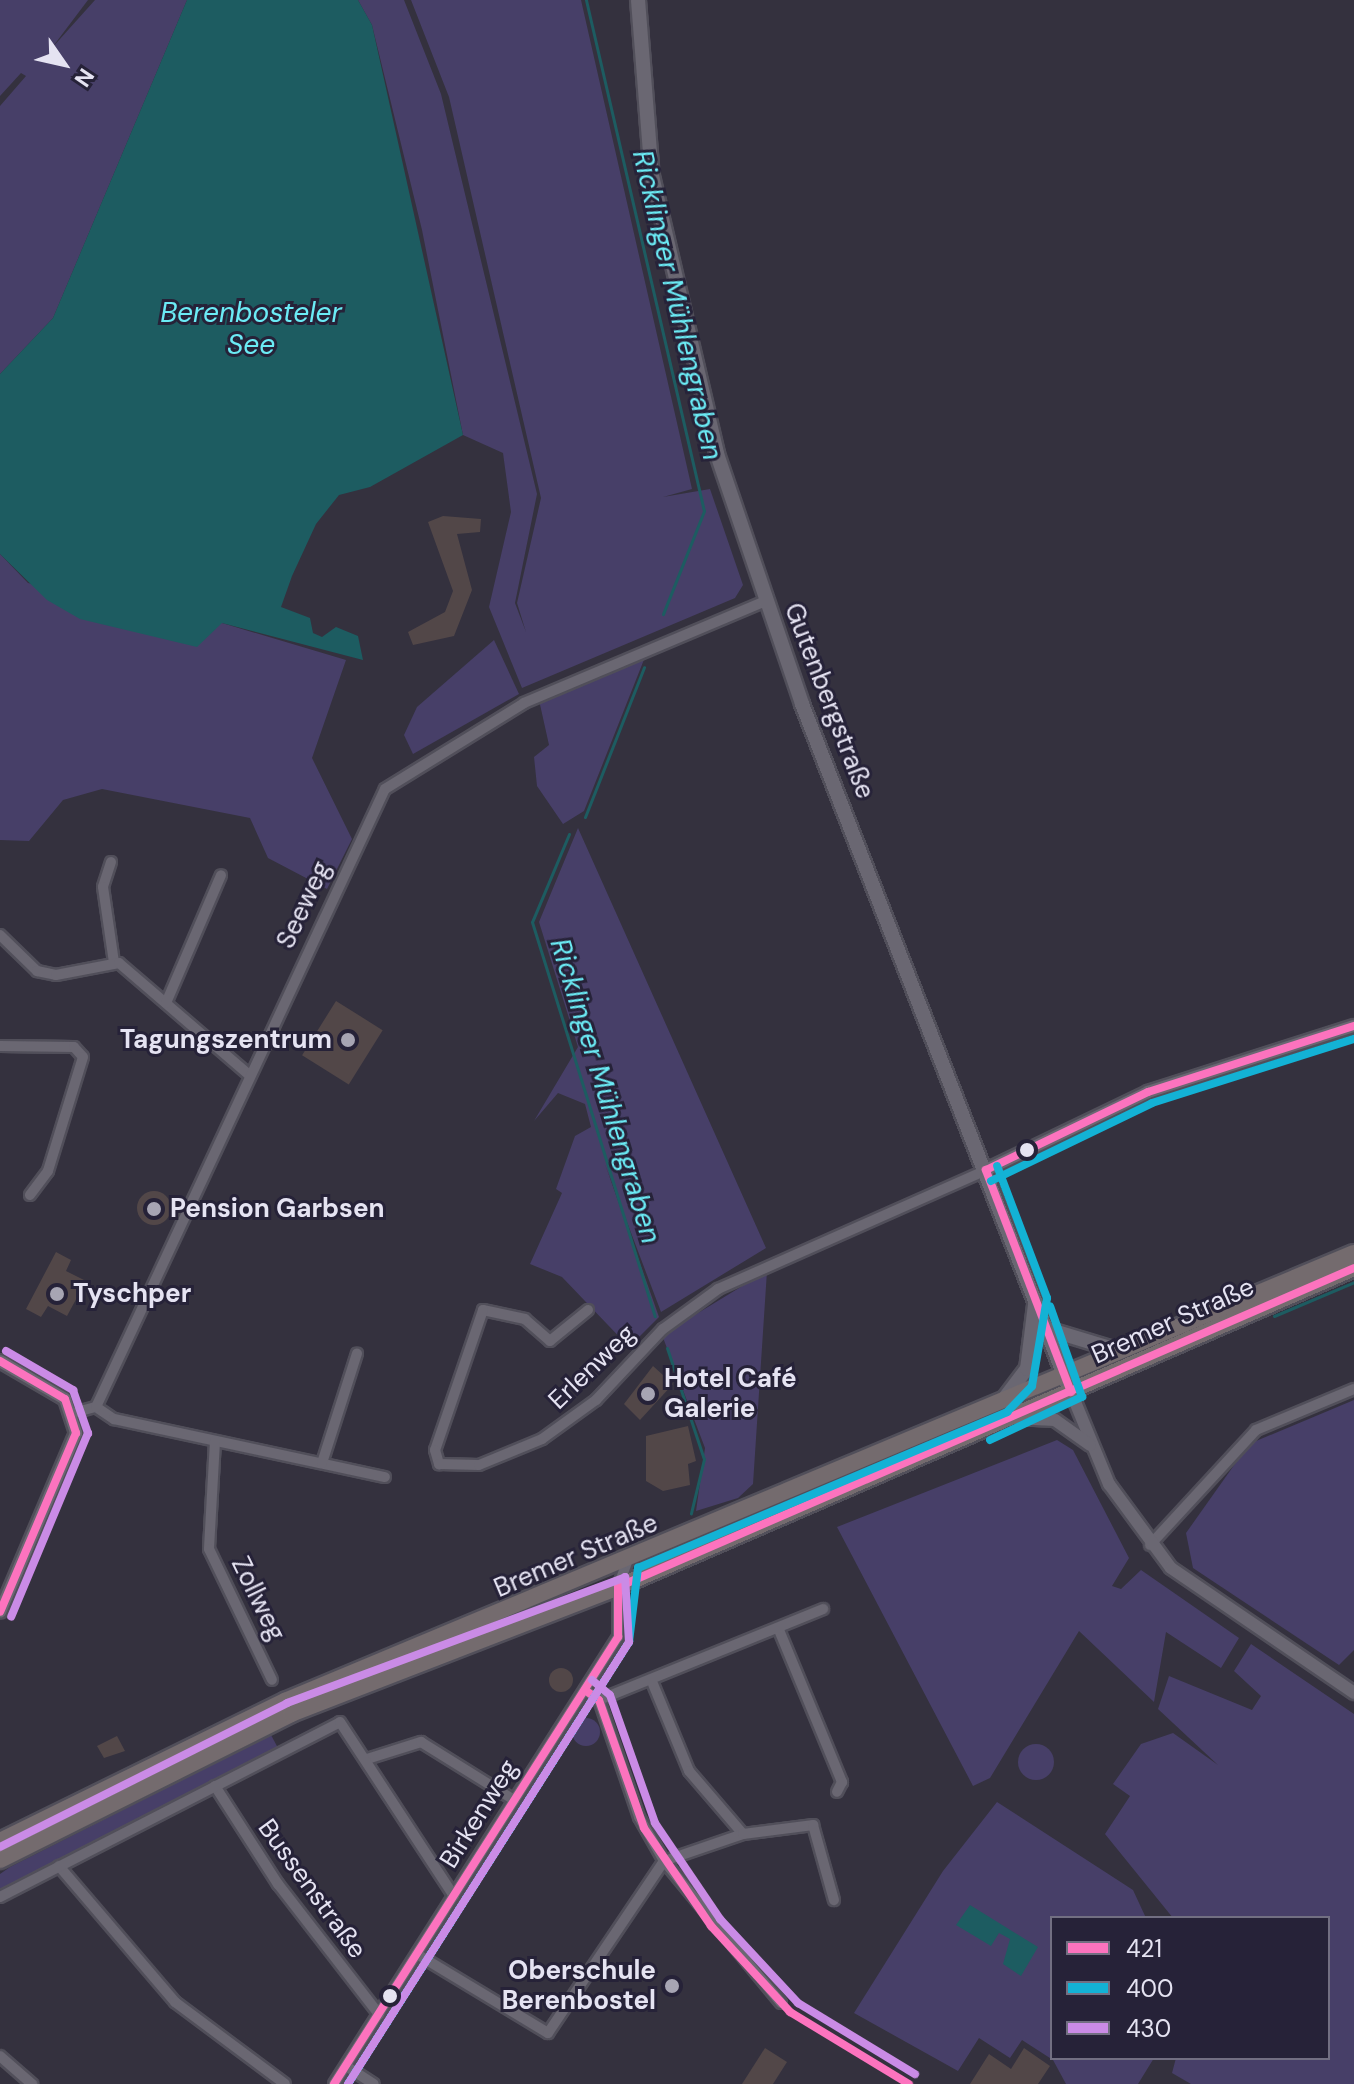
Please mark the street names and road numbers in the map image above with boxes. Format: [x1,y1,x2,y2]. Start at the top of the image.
street label: Gutenbergstraße [777,599,881,803]
street label: Seeweg [270,856,338,954]
street label: Bremer Straße [1087,1271,1259,1371]
street label: Erlenweg [542,1318,642,1416]
street label: Bremer Straße [490,1508,662,1604]
street label: Zollweg [224,1552,292,1646]
street label: Birkenweg [433,1754,525,1874]
street label: Bussenstraße [251,1813,373,1965]

